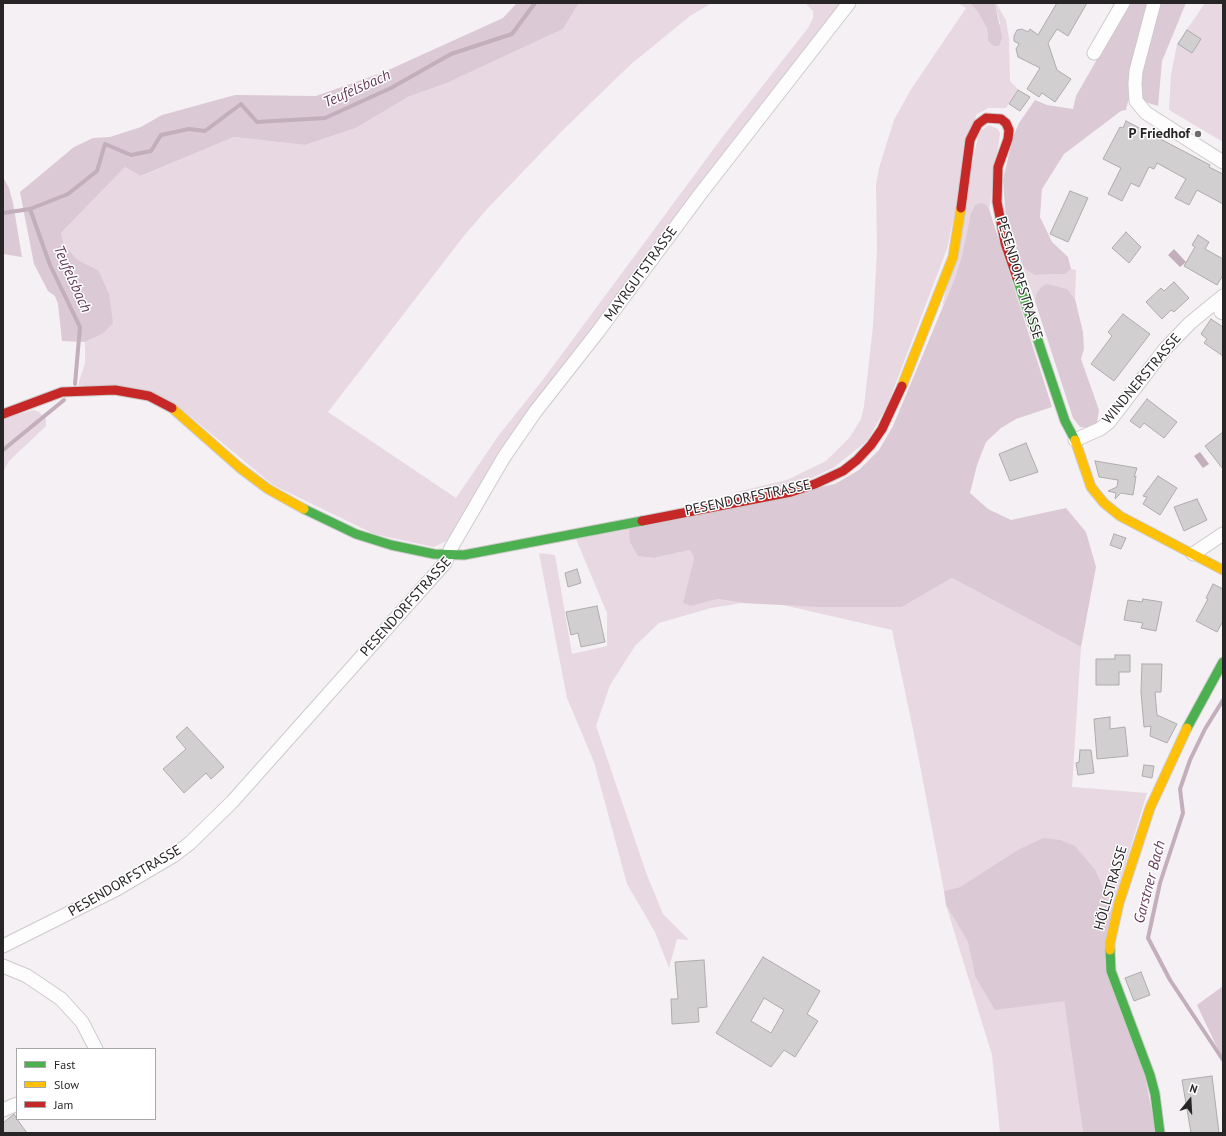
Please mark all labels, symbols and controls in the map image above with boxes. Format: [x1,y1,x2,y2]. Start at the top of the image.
water label: Teufelsbach [321,66,393,112]
place label: P Friedhof [1129,126,1190,142]
marker: P Friedhof [1193,129,1203,139]
street label: PESENDORFSTRASSE [992,214,1046,342]
street label: MAYRGUTSTRASSE [601,223,681,325]
water label: Teufelsbach [49,243,95,315]
street label: WINDNERSTRASSE [1099,330,1185,428]
street label: PESENDORFSTRASSE [684,477,812,519]
street label: PESENDORFSTRASSE [357,554,455,660]
water label: Garstner Bach [1130,839,1170,925]
street label: PESENDORFSTRASSE [65,842,185,920]
street label: HÖLLSTRASSE [1091,844,1131,932]
legend [16,1048,156,1120]
text: Fast [54,1057,75,1072]
text: Slow [54,1077,79,1092]
north arrow [1170,1080,1210,1120]
text: N [1188,1081,1199,1096]
text: Jam [54,1097,73,1112]

